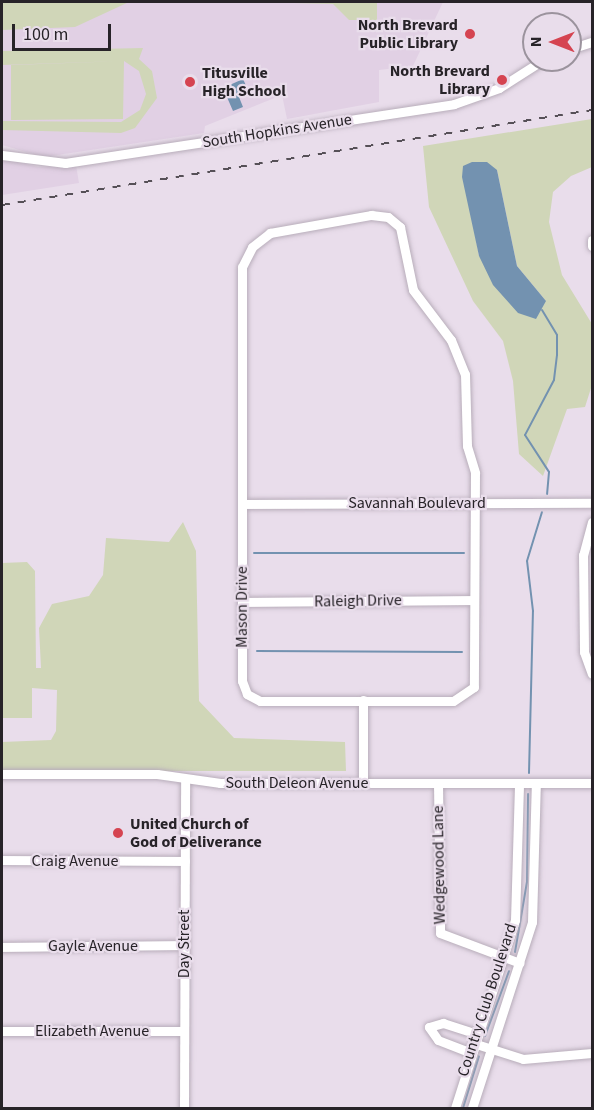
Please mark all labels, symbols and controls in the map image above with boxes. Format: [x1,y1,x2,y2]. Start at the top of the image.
scale bar [15,12,114,50]
north arrow [522,12,582,72]
place label: North Brevard Public Library [358,15,458,53]
text: 100 m [23,22,68,47]
marker: North Brevard Public Library [463,27,477,41]
text: N [525,37,547,47]
place label: North Brevard Library [390,61,490,99]
place label: Titusville High School [202,63,286,101]
marker: North Brevard Library [495,73,509,87]
marker: Titusville High School [183,75,197,89]
street label: South Hopkins Avenue [201,110,353,152]
street label: Savannah Boulevard [348,493,486,513]
street label: Mason Drive [232,566,252,648]
street label: Raleigh Drive [314,591,402,611]
street label: South Deleon Avenue [226,773,368,793]
street label: Wedgewood Lane [428,806,450,924]
place label: United Church of God of Deliverance [130,814,262,852]
marker: United Church of God of Deliverance [111,826,125,840]
street label: Craig Avenue [32,851,118,871]
street label: Day Street [174,910,194,978]
street label: Country Club Boulevard [453,921,521,1079]
street label: Gayle Avenue [48,936,138,956]
street label: Elizabeth Avenue [35,1021,149,1041]

